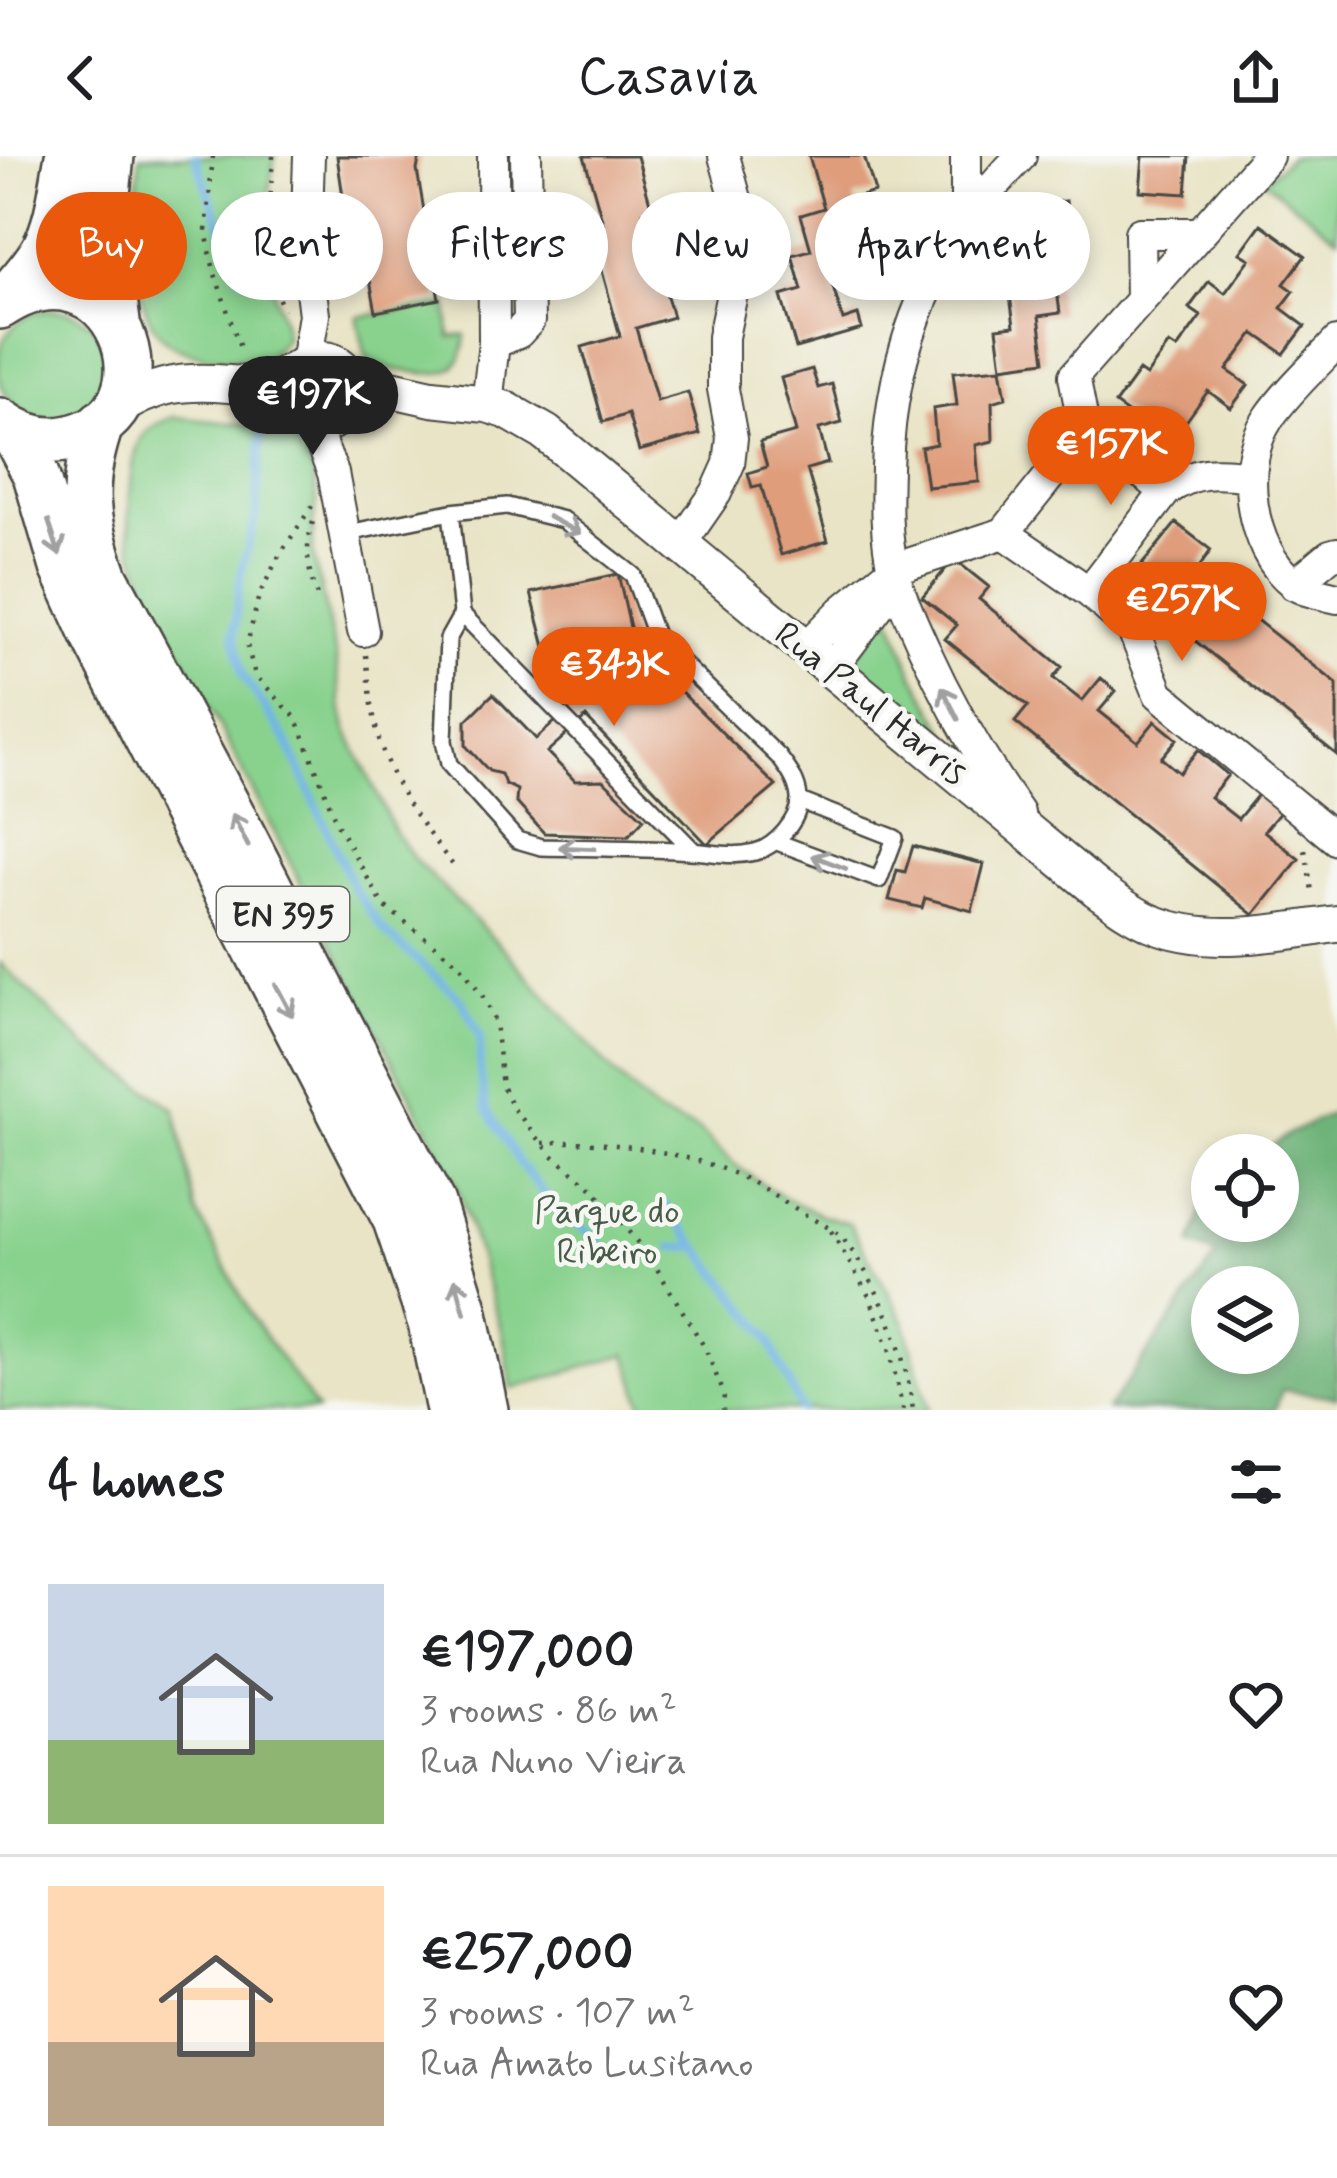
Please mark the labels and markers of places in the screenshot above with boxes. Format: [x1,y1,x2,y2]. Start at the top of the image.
pin: €197K [229,356,397,458]
pin: €157K [1027,406,1195,508]
pin: €257K [1098,562,1266,664]
pin: €343K [530,627,698,729]

